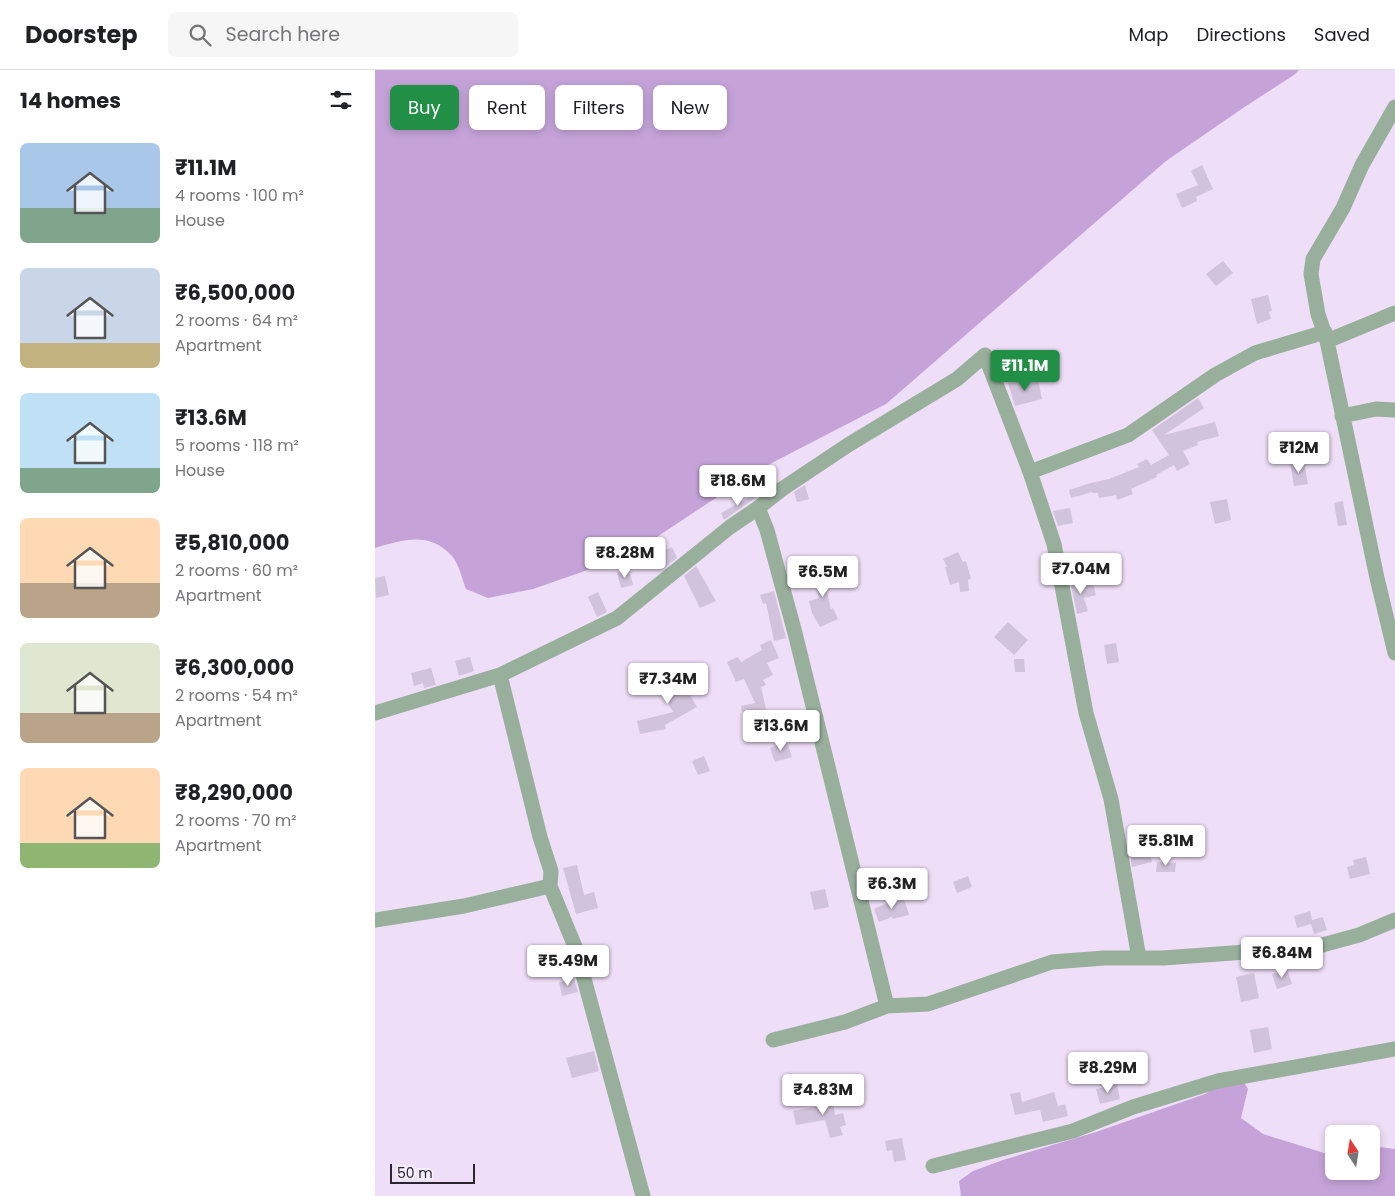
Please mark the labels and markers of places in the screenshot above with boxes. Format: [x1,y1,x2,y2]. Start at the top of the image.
pin: ₹11.1M [984,350,1066,392]
pin: ₹12M [1269,432,1329,474]
pin: ₹18.6M [697,464,779,507]
pin: ₹8.28M [584,536,666,579]
pin: ₹7.04M [1040,552,1122,595]
pin: ₹6.5M [788,556,858,598]
pin: ₹7.34M [627,662,709,705]
pin: ₹13.6M [740,710,822,752]
pin: ₹5.81M [1125,824,1207,867]
pin: ₹6.3M [857,868,927,910]
pin: ₹6.84M [1241,936,1323,979]
pin: ₹5.49M [527,944,609,987]
pin: ₹8.29M [1067,1052,1149,1094]
pin: ₹4.83M [782,1074,864,1116]

